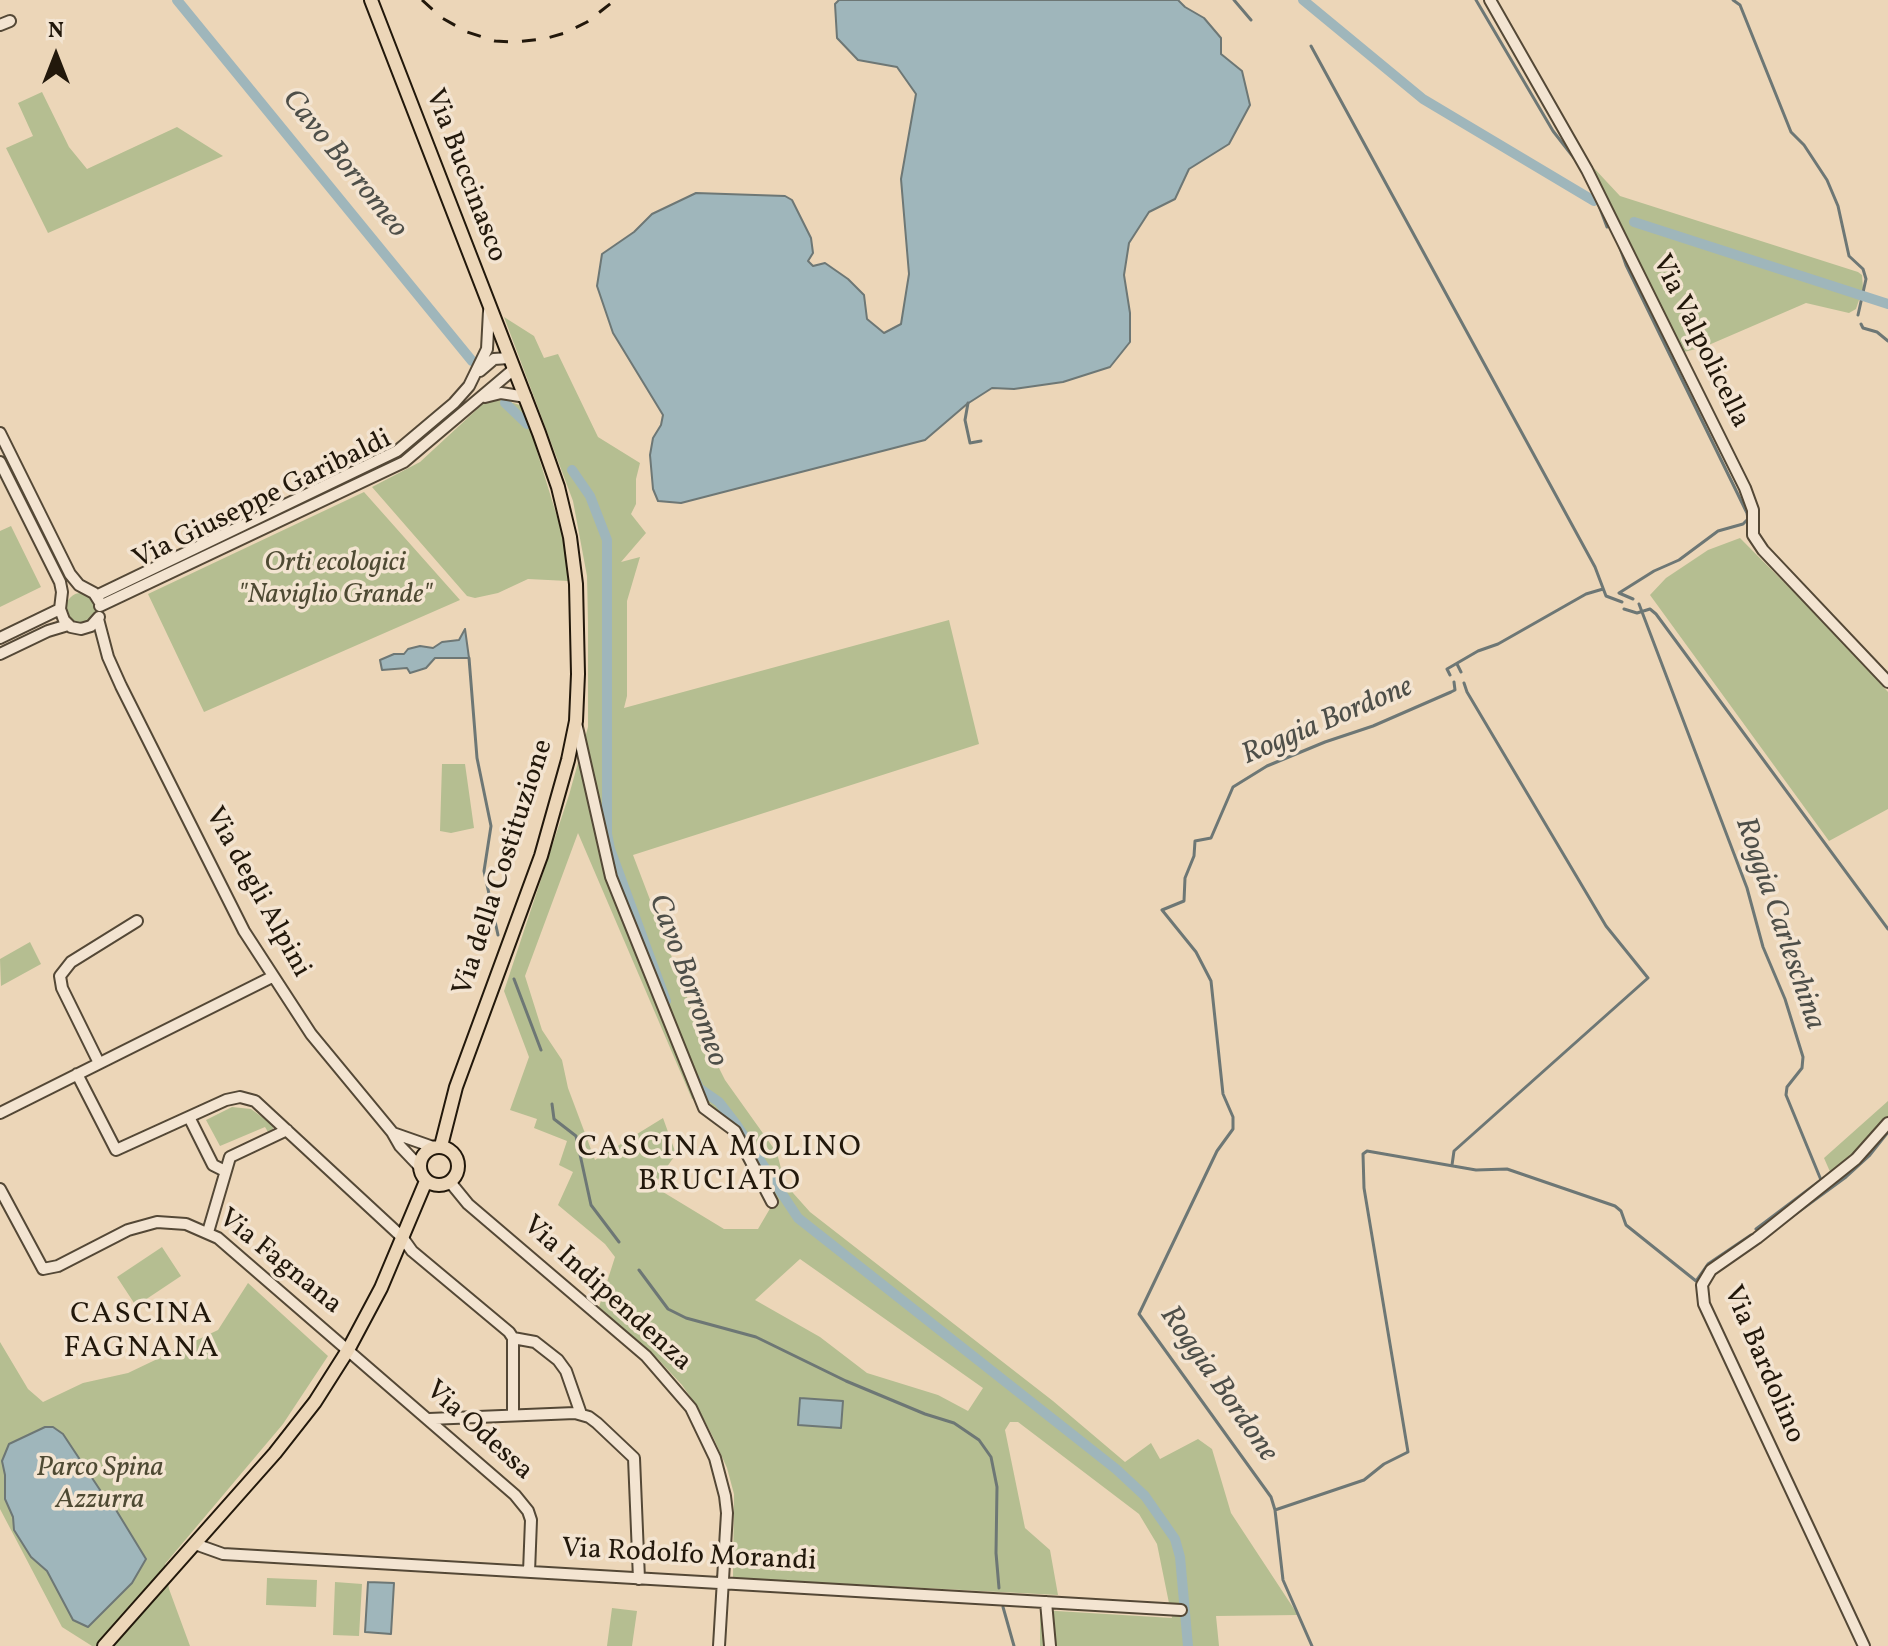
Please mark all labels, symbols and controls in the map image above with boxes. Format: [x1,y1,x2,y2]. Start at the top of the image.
north arrow [16,16,96,96]
text: N [48,16,64,47]
water label: Cavo Borromeo [272,83,414,247]
street label: Via Buccinasco [416,85,512,267]
street label: Via Valpolicella [1643,250,1755,434]
street label: Via Giuseppe Garibaldi [128,424,398,578]
park label: Orti ecologici "Naviglio Grande" [238,548,432,614]
water label: Roggia Bordone [1237,671,1419,775]
street label: Via della Costituzione [448,736,562,1000]
street label: Via degli Alpini [195,802,317,984]
water label: Roggia Carleschina [1725,813,1831,1035]
water label: Cavo Borromeo [638,890,734,1072]
district label: CASCINA MOLINO BRUCIATO [577,1131,863,1202]
street label: Via Fagnana [210,1203,348,1323]
street label: Via Indipendenza [514,1210,698,1380]
street label: Via Bardolino [1714,1281,1810,1449]
district label: CASCINA FAGNANA [63,1298,221,1368]
water label: Roggia Bordone [1150,1300,1284,1470]
street label: Via Odessa [417,1375,539,1489]
park label: Parco Spina Azzurra [36,1453,164,1519]
street label: Via Rodolfo Morandi [561,1534,817,1580]

